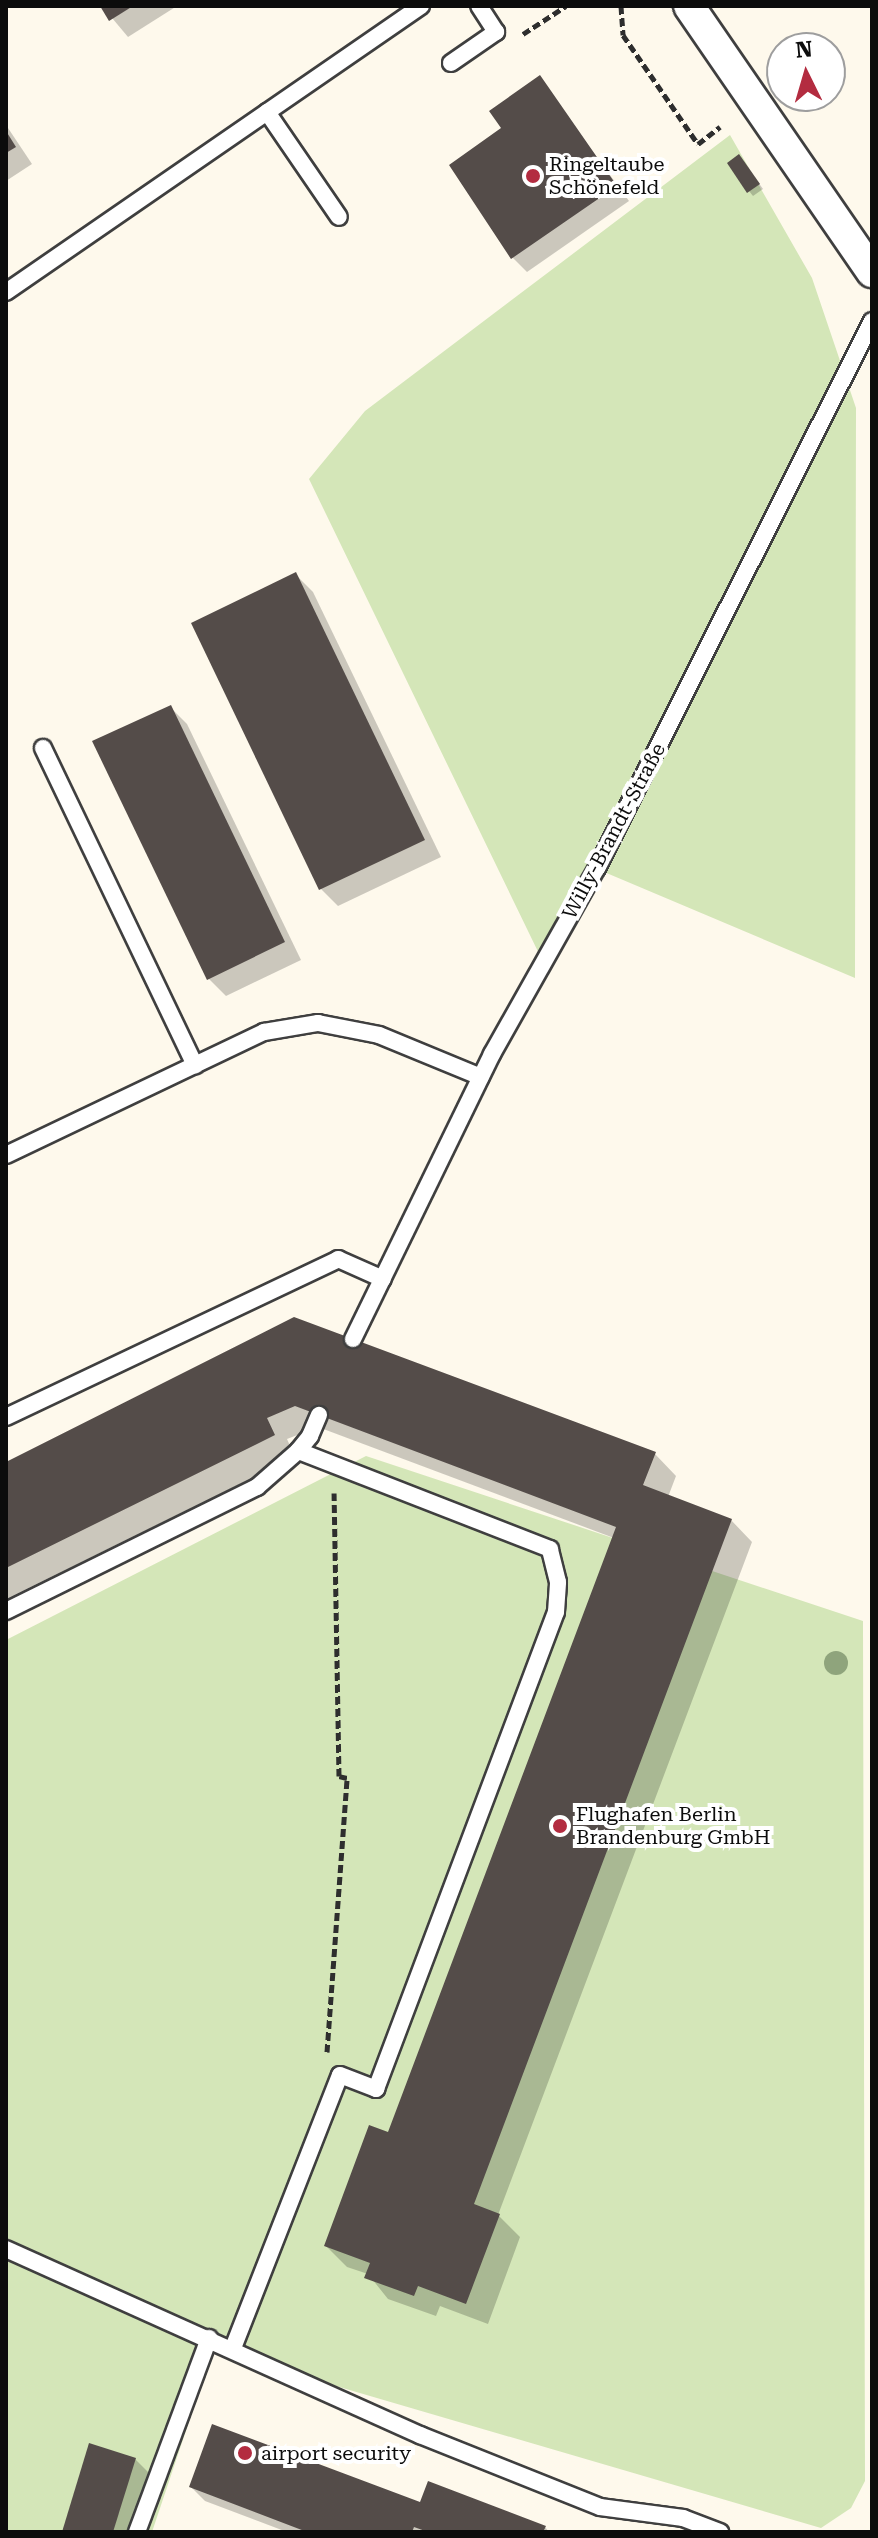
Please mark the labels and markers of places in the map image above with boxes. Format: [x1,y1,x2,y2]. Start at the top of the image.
place label: Ringeltaube Schönefeld [549,152,664,199]
marker: Ringeltaube Schönefeld [524,167,542,185]
place label: Flughafen Berlin Brandenburg GmbH [576,1802,770,1849]
marker: Flughafen Berlin Brandenburg GmbH [551,1817,569,1835]
place label: airport security [261,2441,411,2465]
marker: airport security [236,2444,254,2462]

